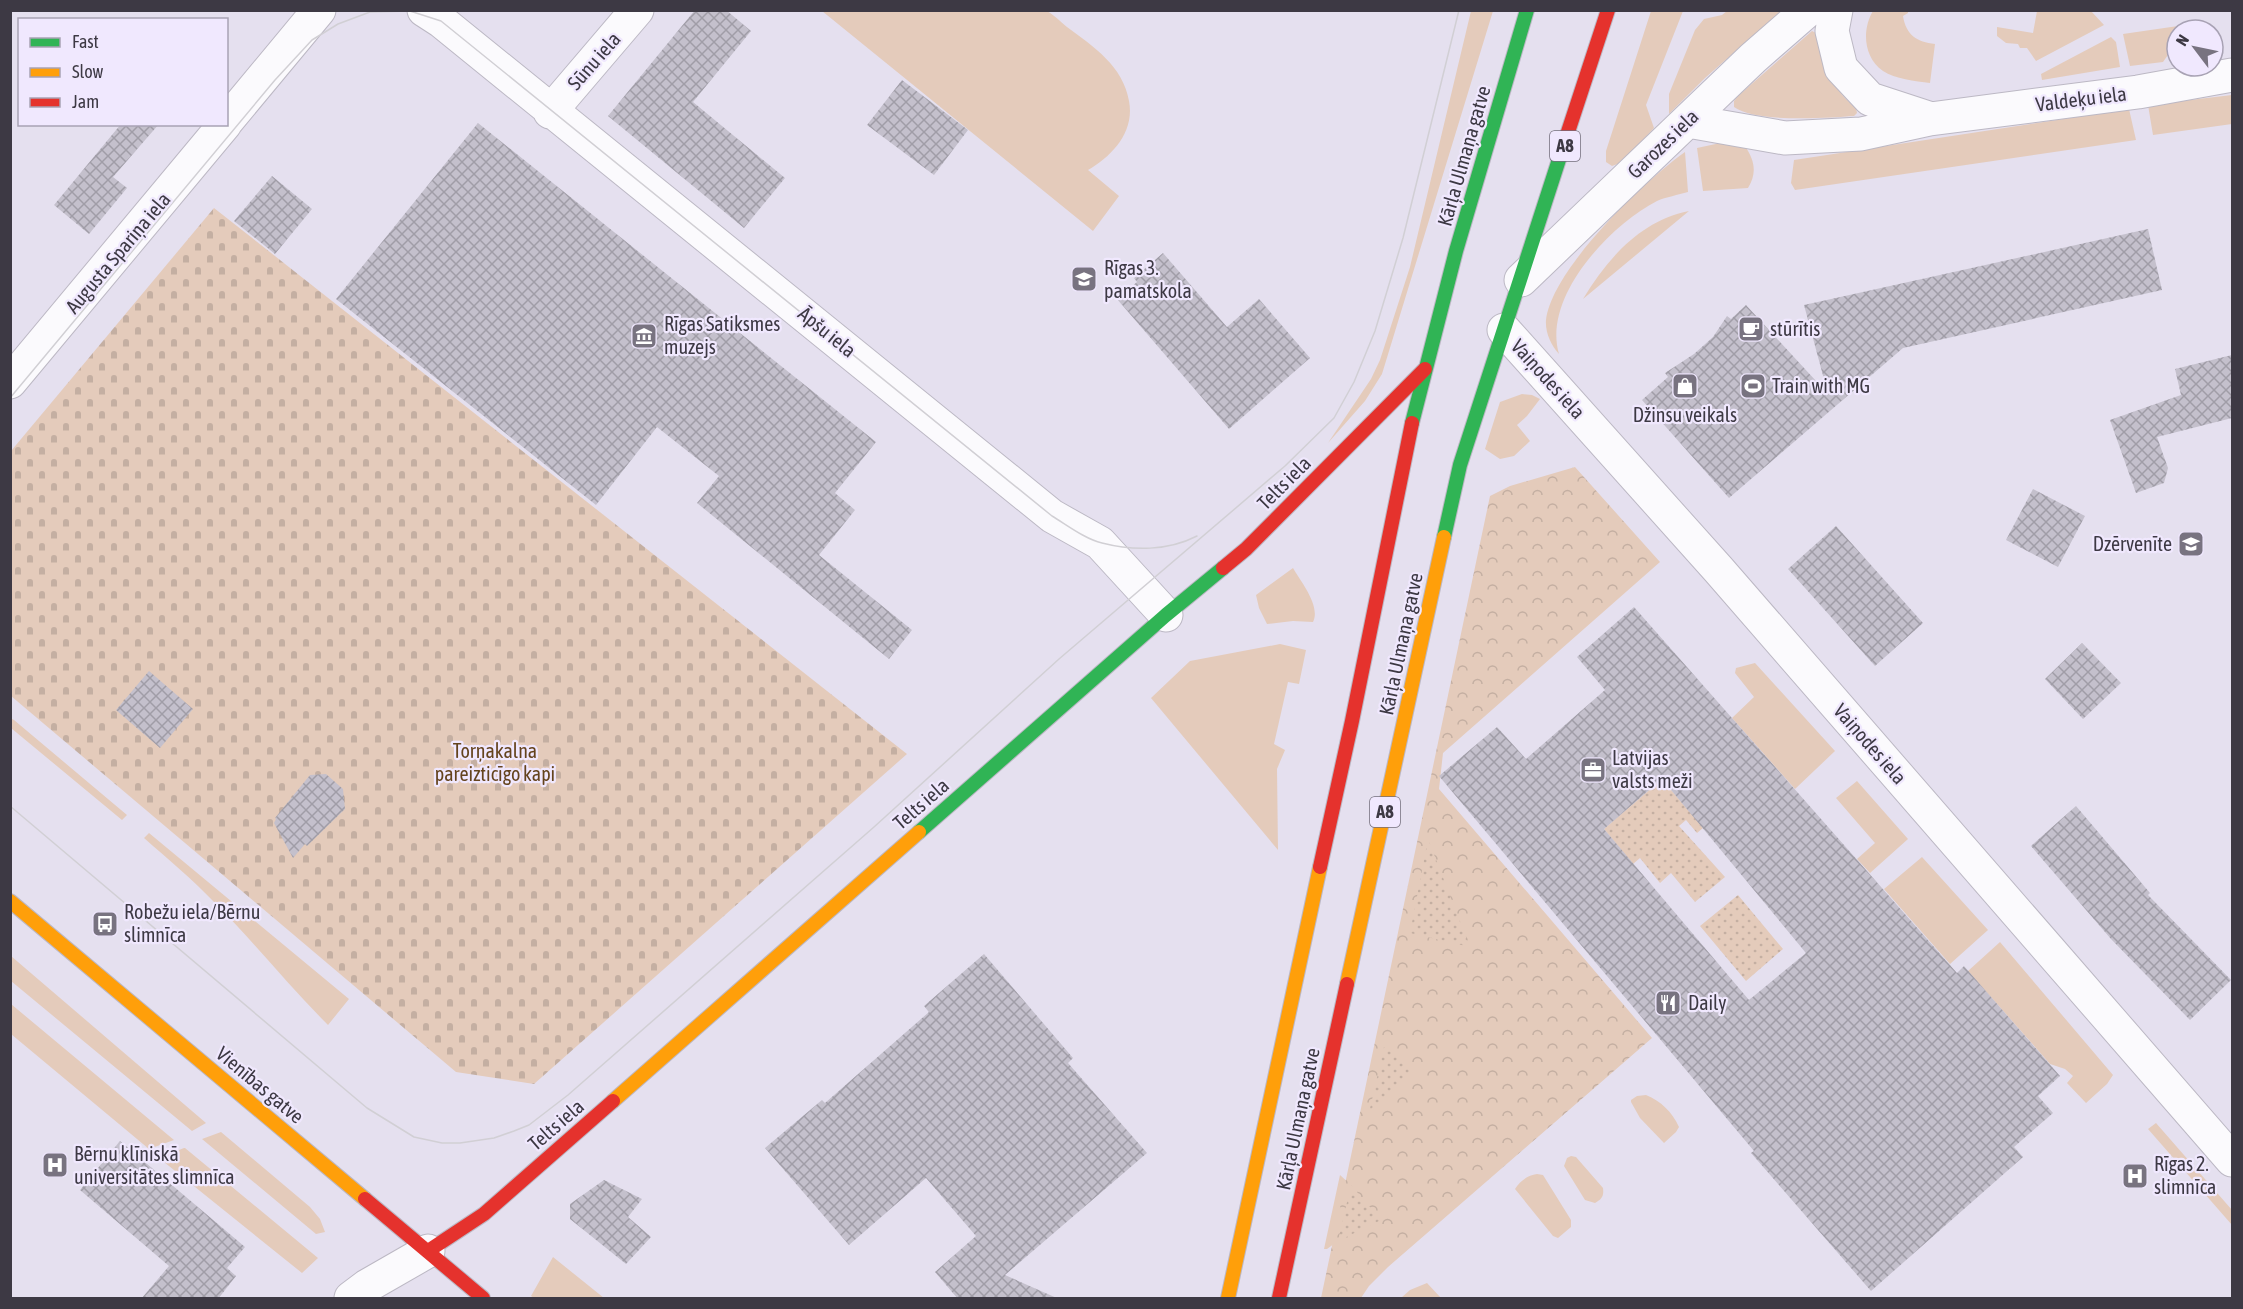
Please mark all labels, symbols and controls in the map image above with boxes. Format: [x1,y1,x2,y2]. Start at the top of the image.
legend [18,18,228,126]
north arrow [2165,18,2225,78]
street label: Sūnu iela [562,27,625,94]
text: Fast [72,31,99,52]
text: N [2172,31,2192,49]
text: Slow [72,61,103,82]
street label: Valdeķu iela [2034,82,2128,116]
street label: Kārļa Ulmaņa gatve [1432,83,1495,229]
text: Jam [72,91,99,112]
street label: Garozes iela [1623,104,1703,183]
road number: A8 [1550,131,1580,161]
street label: Augusta Spariņa iela [61,188,175,318]
place label: Rīgas 3. pamatskola [1104,256,1192,302]
school or university icon: Rīgas 3. pamatskola [1069,264,1099,294]
street label: Āpšu iela [794,302,861,362]
place label: Rīgas Satiksmes muzejs [664,312,780,358]
cafe icon: stūrītis [1736,314,1766,344]
place label: stūrītis [1770,317,1820,340]
museum icon: Rīgas Satiksmes muzejs [629,321,659,351]
street label: Vaiņodes iela [1507,334,1590,423]
shop icon: Džinsu veikals [1670,371,1700,401]
sports icon: Train with MG [1738,371,1768,401]
place label: Train with MG [1772,374,1870,397]
place label: Džinsu veikals [1633,403,1737,426]
street label: Telts iela [1252,451,1315,514]
school or university icon: Dzērvenīte [2176,529,2206,559]
place label: Dzērvenīte [2093,532,2172,555]
street label: Kārļa Ulmaņa gatve [1374,571,1427,717]
street label: Vaiņodes iela [1829,699,1911,789]
park label: Torņakalna pareizticīgo kapi [435,739,555,785]
place label: Latvijas valsts meži [1612,746,1693,792]
office icon: Latvijas valsts meži [1578,755,1608,785]
street label: Telts iela [888,773,953,834]
road number: A8 [1370,797,1400,827]
place label: Robežu iela/Bērnu slimnīca [124,900,260,946]
bus stop icon: Robežu iela/Bērnu slimnīca [90,909,120,939]
restaurant icon: Daily [1653,988,1683,1018]
place label: Daily [1688,991,1726,1014]
street label: Vienības gatve [212,1041,309,1128]
street label: Kārļa Ulmaņa gatve [1271,1046,1324,1192]
street label: Telts iela [523,1094,588,1155]
place label: Bērnu klīniskā universitātes slimnīca [74,1142,235,1188]
hospital icon: Bērnu klīniskā universitātes slimnīca [40,1150,70,1180]
place label: Rīgas 2. slimnīca [2154,1152,2216,1198]
hospital icon: Rīgas 2. slimnīca [2120,1161,2150,1191]

